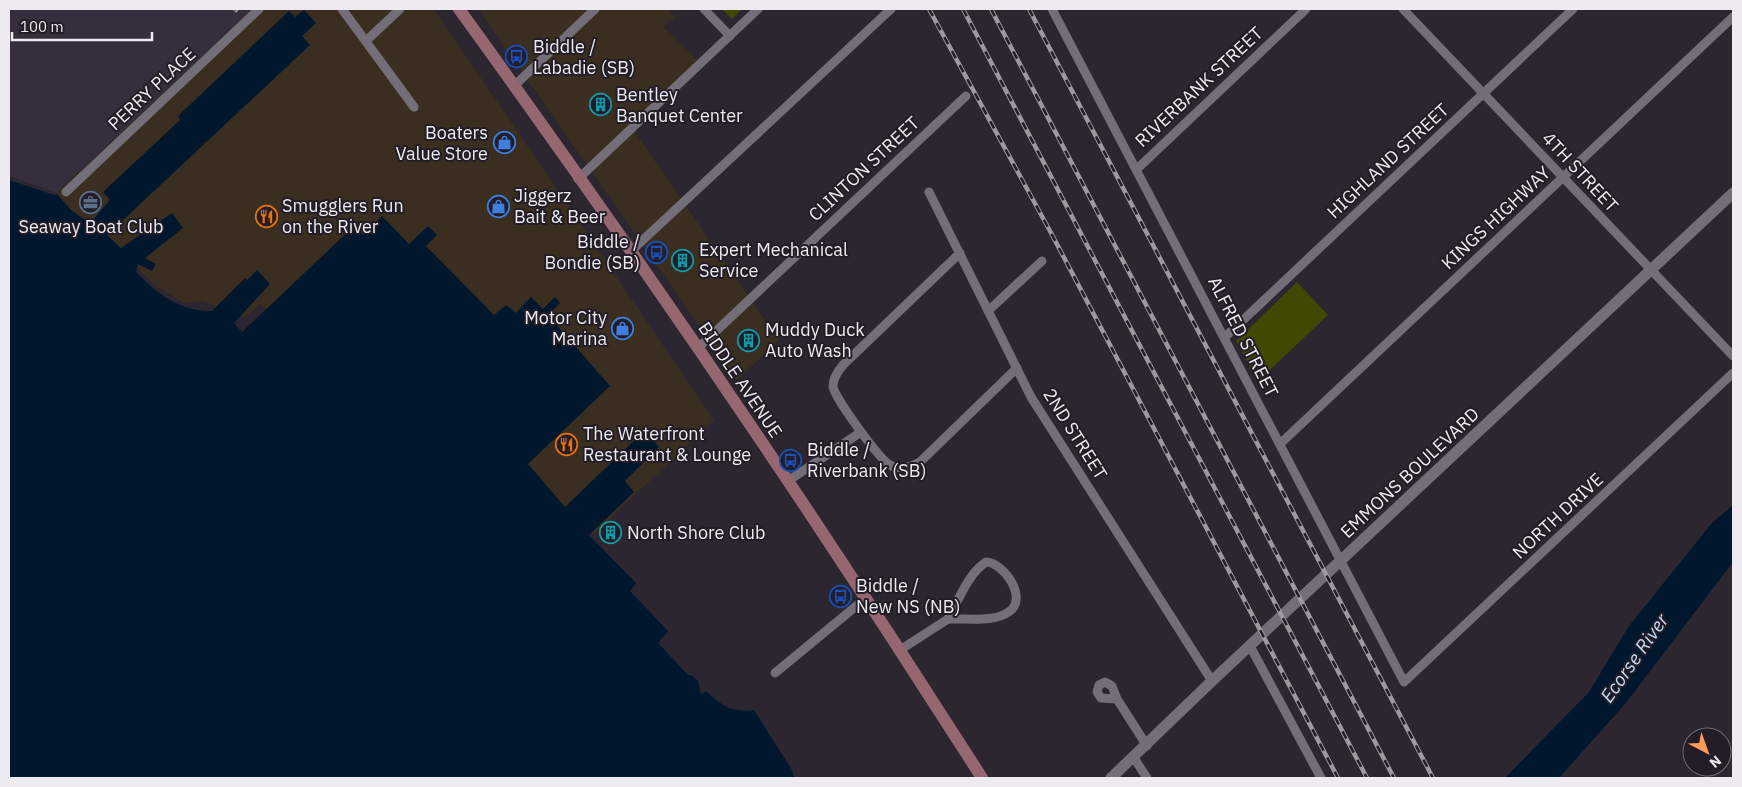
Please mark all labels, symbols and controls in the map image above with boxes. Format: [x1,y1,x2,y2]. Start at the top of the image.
scale bar [12,10,152,42]
text: 100 m [20,17,64,36]
street label: RIVERBANK STREET [1130,21,1267,152]
place label: Biddle / Labadie (SB) [533,35,635,79]
street label: PERRY PLACE [103,42,200,135]
bus stop icon: Biddle / Labadie (SB) [505,45,529,69]
place label: Bentley Banquet Center [616,83,743,127]
building icon: Bentley Banquet Center [588,93,612,117]
street label: HIGHLAND STREET [1322,98,1453,223]
street label: CLINTON STREET [803,111,924,226]
place label: Boaters Value Store [396,121,488,165]
street label: 4TH STREET [1537,127,1623,217]
shop icon: Boaters Value Store [492,131,516,155]
street label: KINGS HIGHWAY [1436,161,1555,274]
place label: Jiggerz Bait & Beer [514,184,606,228]
office icon: Seaway Boat Club [79,190,103,214]
place label: Smugglers Run on the River [282,194,404,238]
shop icon: Jiggerz Bait & Beer [486,194,510,218]
restaurant icon: Smugglers Run on the River [254,204,278,228]
place label: Seaway Boat Club [18,215,164,238]
place label: Biddle / Bondie (SB) [545,230,640,274]
place label: Expert Mechanical Service [699,238,848,282]
bus stop icon: Biddle / Bondie (SB) [644,240,668,264]
building icon: Expert Mechanical Service [671,248,695,272]
street label: ALFRED STREET [1203,273,1284,401]
place label: Motor City Marina [524,306,607,350]
shop icon: Motor City Marina [611,316,635,340]
street label: BIDDLE AVENUE [693,318,788,442]
place label: Muddy Duck Auto Wash [765,318,865,362]
building icon: Muddy Duck Auto Wash [737,328,761,352]
street label: 2ND STREET [1038,384,1113,484]
street label: EMMONS BOULEVARD [1336,402,1484,543]
place label: The Waterfront Restaurant & Lounge [583,422,751,466]
restaurant icon: The Waterfront Restaurant & Lounge [555,432,579,456]
place label: Biddle / Riverbank (SB) [807,438,927,482]
bus stop icon: Biddle / Riverbank (SB) [779,448,803,472]
street label: NORTH DRIVE [1507,468,1608,564]
building icon: North Shore Club [599,521,623,545]
place label: North Shore Club [627,521,765,544]
place label: Biddle / New NS (NB) [856,574,961,618]
bus stop icon: Biddle / New NS (NB) [828,584,852,608]
water label: Ecorse River [1595,608,1674,707]
north arrow [1682,727,1732,777]
text: N [1706,752,1725,772]

